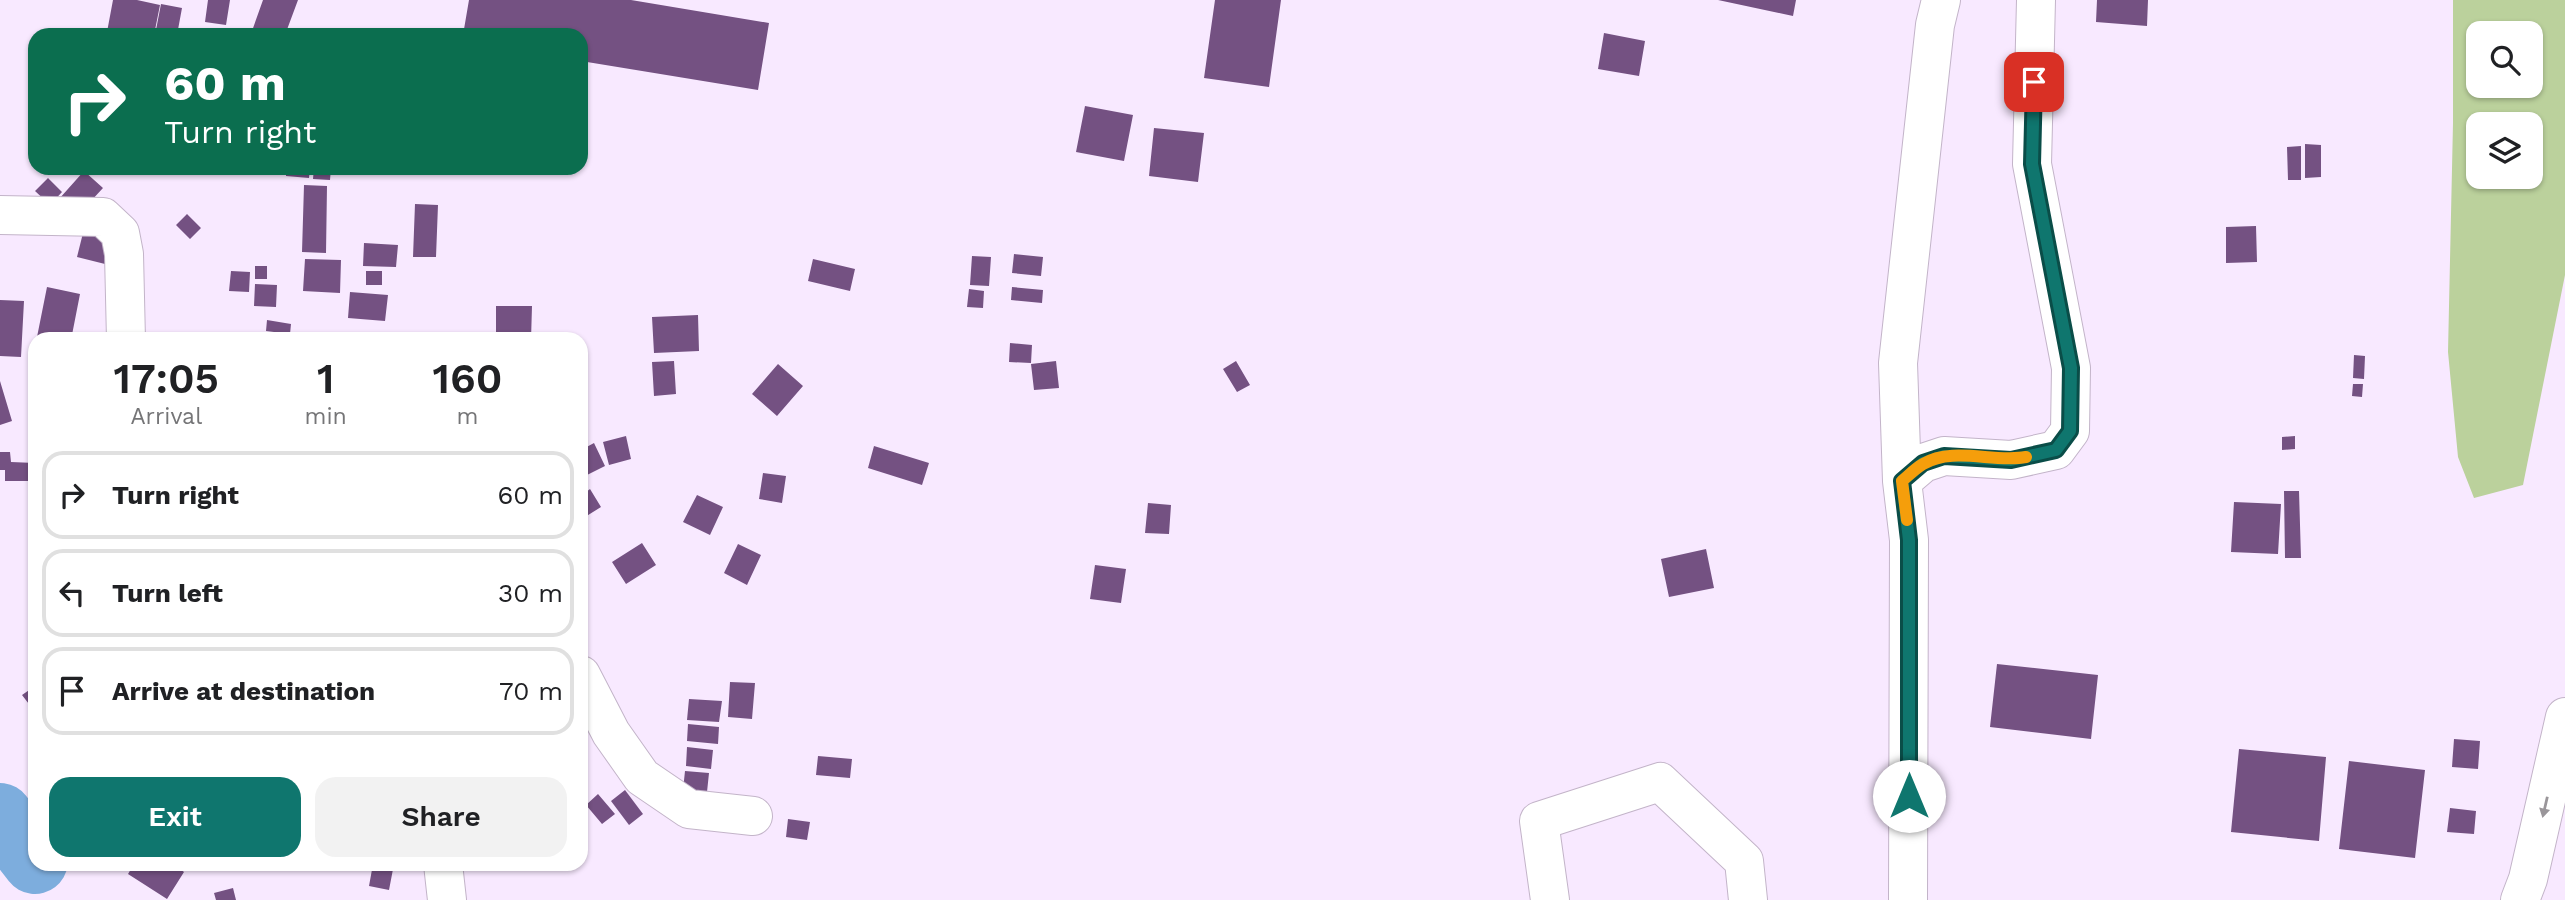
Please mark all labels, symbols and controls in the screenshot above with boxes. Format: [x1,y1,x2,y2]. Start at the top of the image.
map controls [2466,21,2543,189]
button: search [2466,21,2543,98]
pin [2004,52,2064,112]
text: 60 m [164,54,286,112]
icon: right [49,56,140,147]
icon: arrive [2015,63,2053,101]
button: layers [2466,112,2543,189]
text: Turn right [164,113,316,151]
text: 17:05 [114,354,219,403]
text: 1 [317,354,334,403]
text: 160 [432,354,502,403]
text: Arrival [130,403,202,430]
text: min [305,403,347,430]
text: m [456,403,478,430]
icon: right [53,476,91,514]
text: Turn right [112,480,239,510]
text: 60 m [497,480,563,510]
icon: left [53,574,91,612]
text: Turn left [112,578,223,608]
text: 30 m [498,578,563,608]
icon: arrive [53,672,91,710]
text: Arrive at destination [112,676,375,706]
text: 70 m [499,676,563,706]
position arrow [1872,759,1946,833]
button: Exit [49,777,301,857]
button: Share [315,777,567,857]
one-way arrow [2539,796,2550,818]

